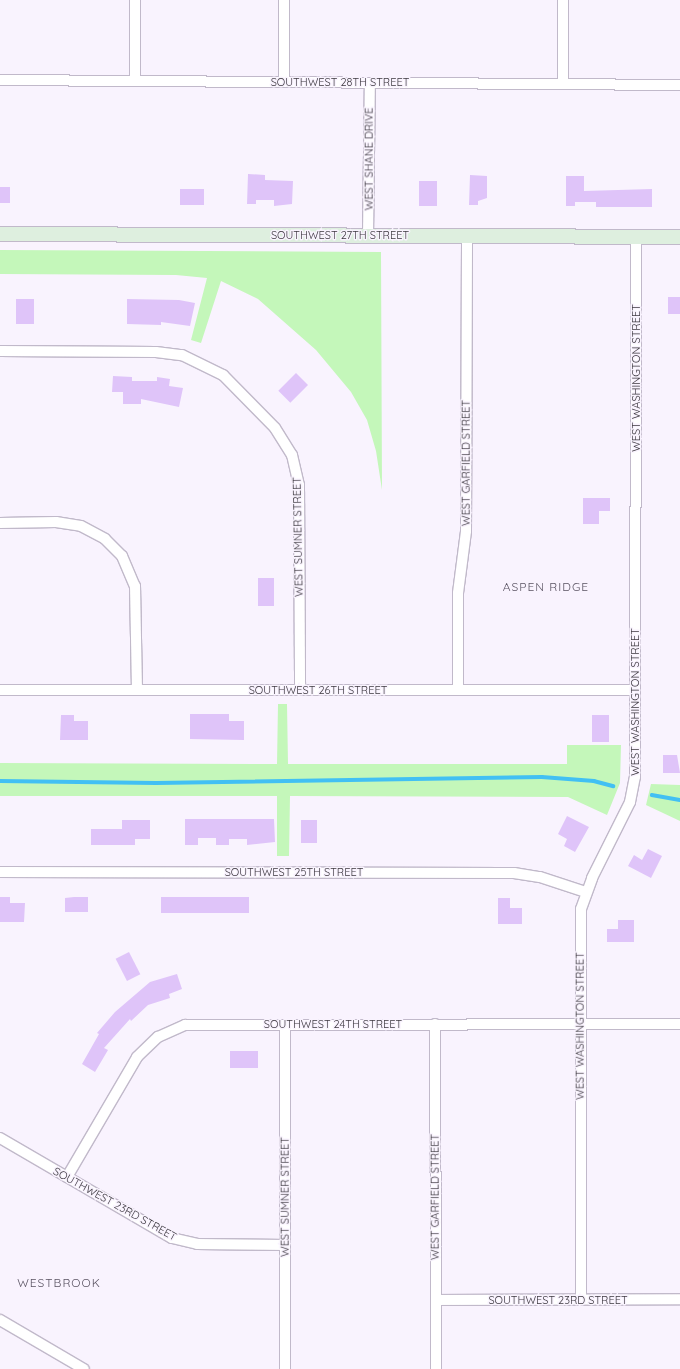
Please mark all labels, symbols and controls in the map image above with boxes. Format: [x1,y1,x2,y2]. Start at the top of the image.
street label: SOUTHWEST 28TH STREET [271,75,409,89]
street label: WEST SHANE DRIVE [362,108,376,210]
street label: SOUTHWEST 27TH STREET [271,228,409,242]
street label: WEST WASHINGTON STREET [629,304,643,452]
street label: WEST GARFIELD STREET [459,400,473,526]
street label: WEST SUMNER STREET [290,477,306,597]
district label: ASPEN RIDGE [503,580,589,594]
street label: WEST WASHINGTON STREET [628,628,642,776]
street label: SOUTHWEST 26TH STREET [249,683,387,697]
street label: SOUTHWEST 25TH STREET [225,865,363,879]
street label: WEST WASHINGTON STREET [573,952,587,1100]
street label: SOUTHWEST 24TH STREET [264,1017,402,1031]
street label: WEST GARFIELD STREET [428,1134,442,1260]
street label: WEST SUMNER STREET [278,1137,292,1257]
street label: SOUTHWEST 23RD STREET [51,1164,179,1244]
district label: WESTBROOK [17,1276,101,1290]
street label: SOUTHWEST 23RD STREET [488,1293,628,1307]

